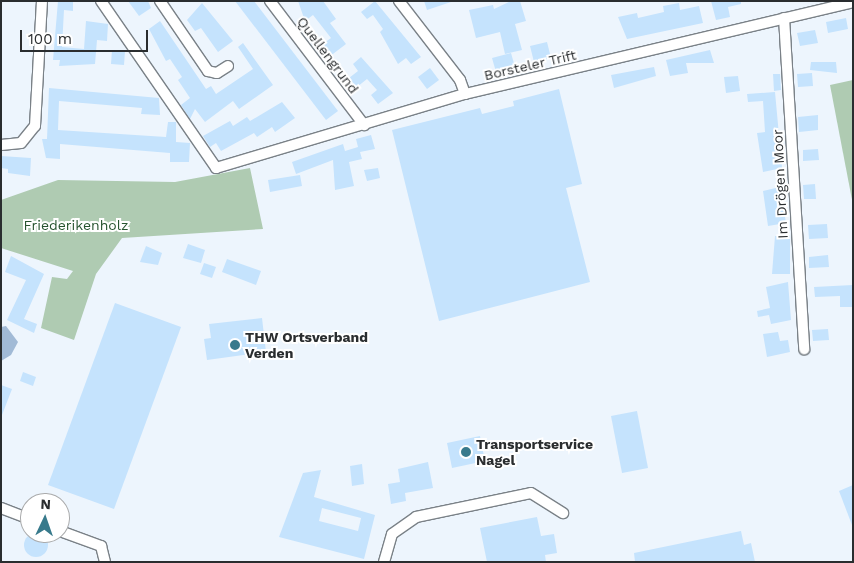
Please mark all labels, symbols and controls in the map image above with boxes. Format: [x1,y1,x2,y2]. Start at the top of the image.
street label: Quellengrund [294,13,362,97]
scale bar [22,20,150,52]
text: 100 m [28,30,72,48]
street label: Borsteler Trift [482,46,578,84]
street label: Im Drögen Moor [769,129,791,239]
park label: Friederikenholz [23,217,129,233]
place label: THW Ortsverband Verden [245,329,368,362]
marker: THW Ortsverband Verden [229,339,241,351]
place label: Transportservice Nagel [476,436,593,468]
marker: Transportservice Nagel [460,446,472,458]
north arrow [20,493,70,543]
text: N [40,496,51,512]

